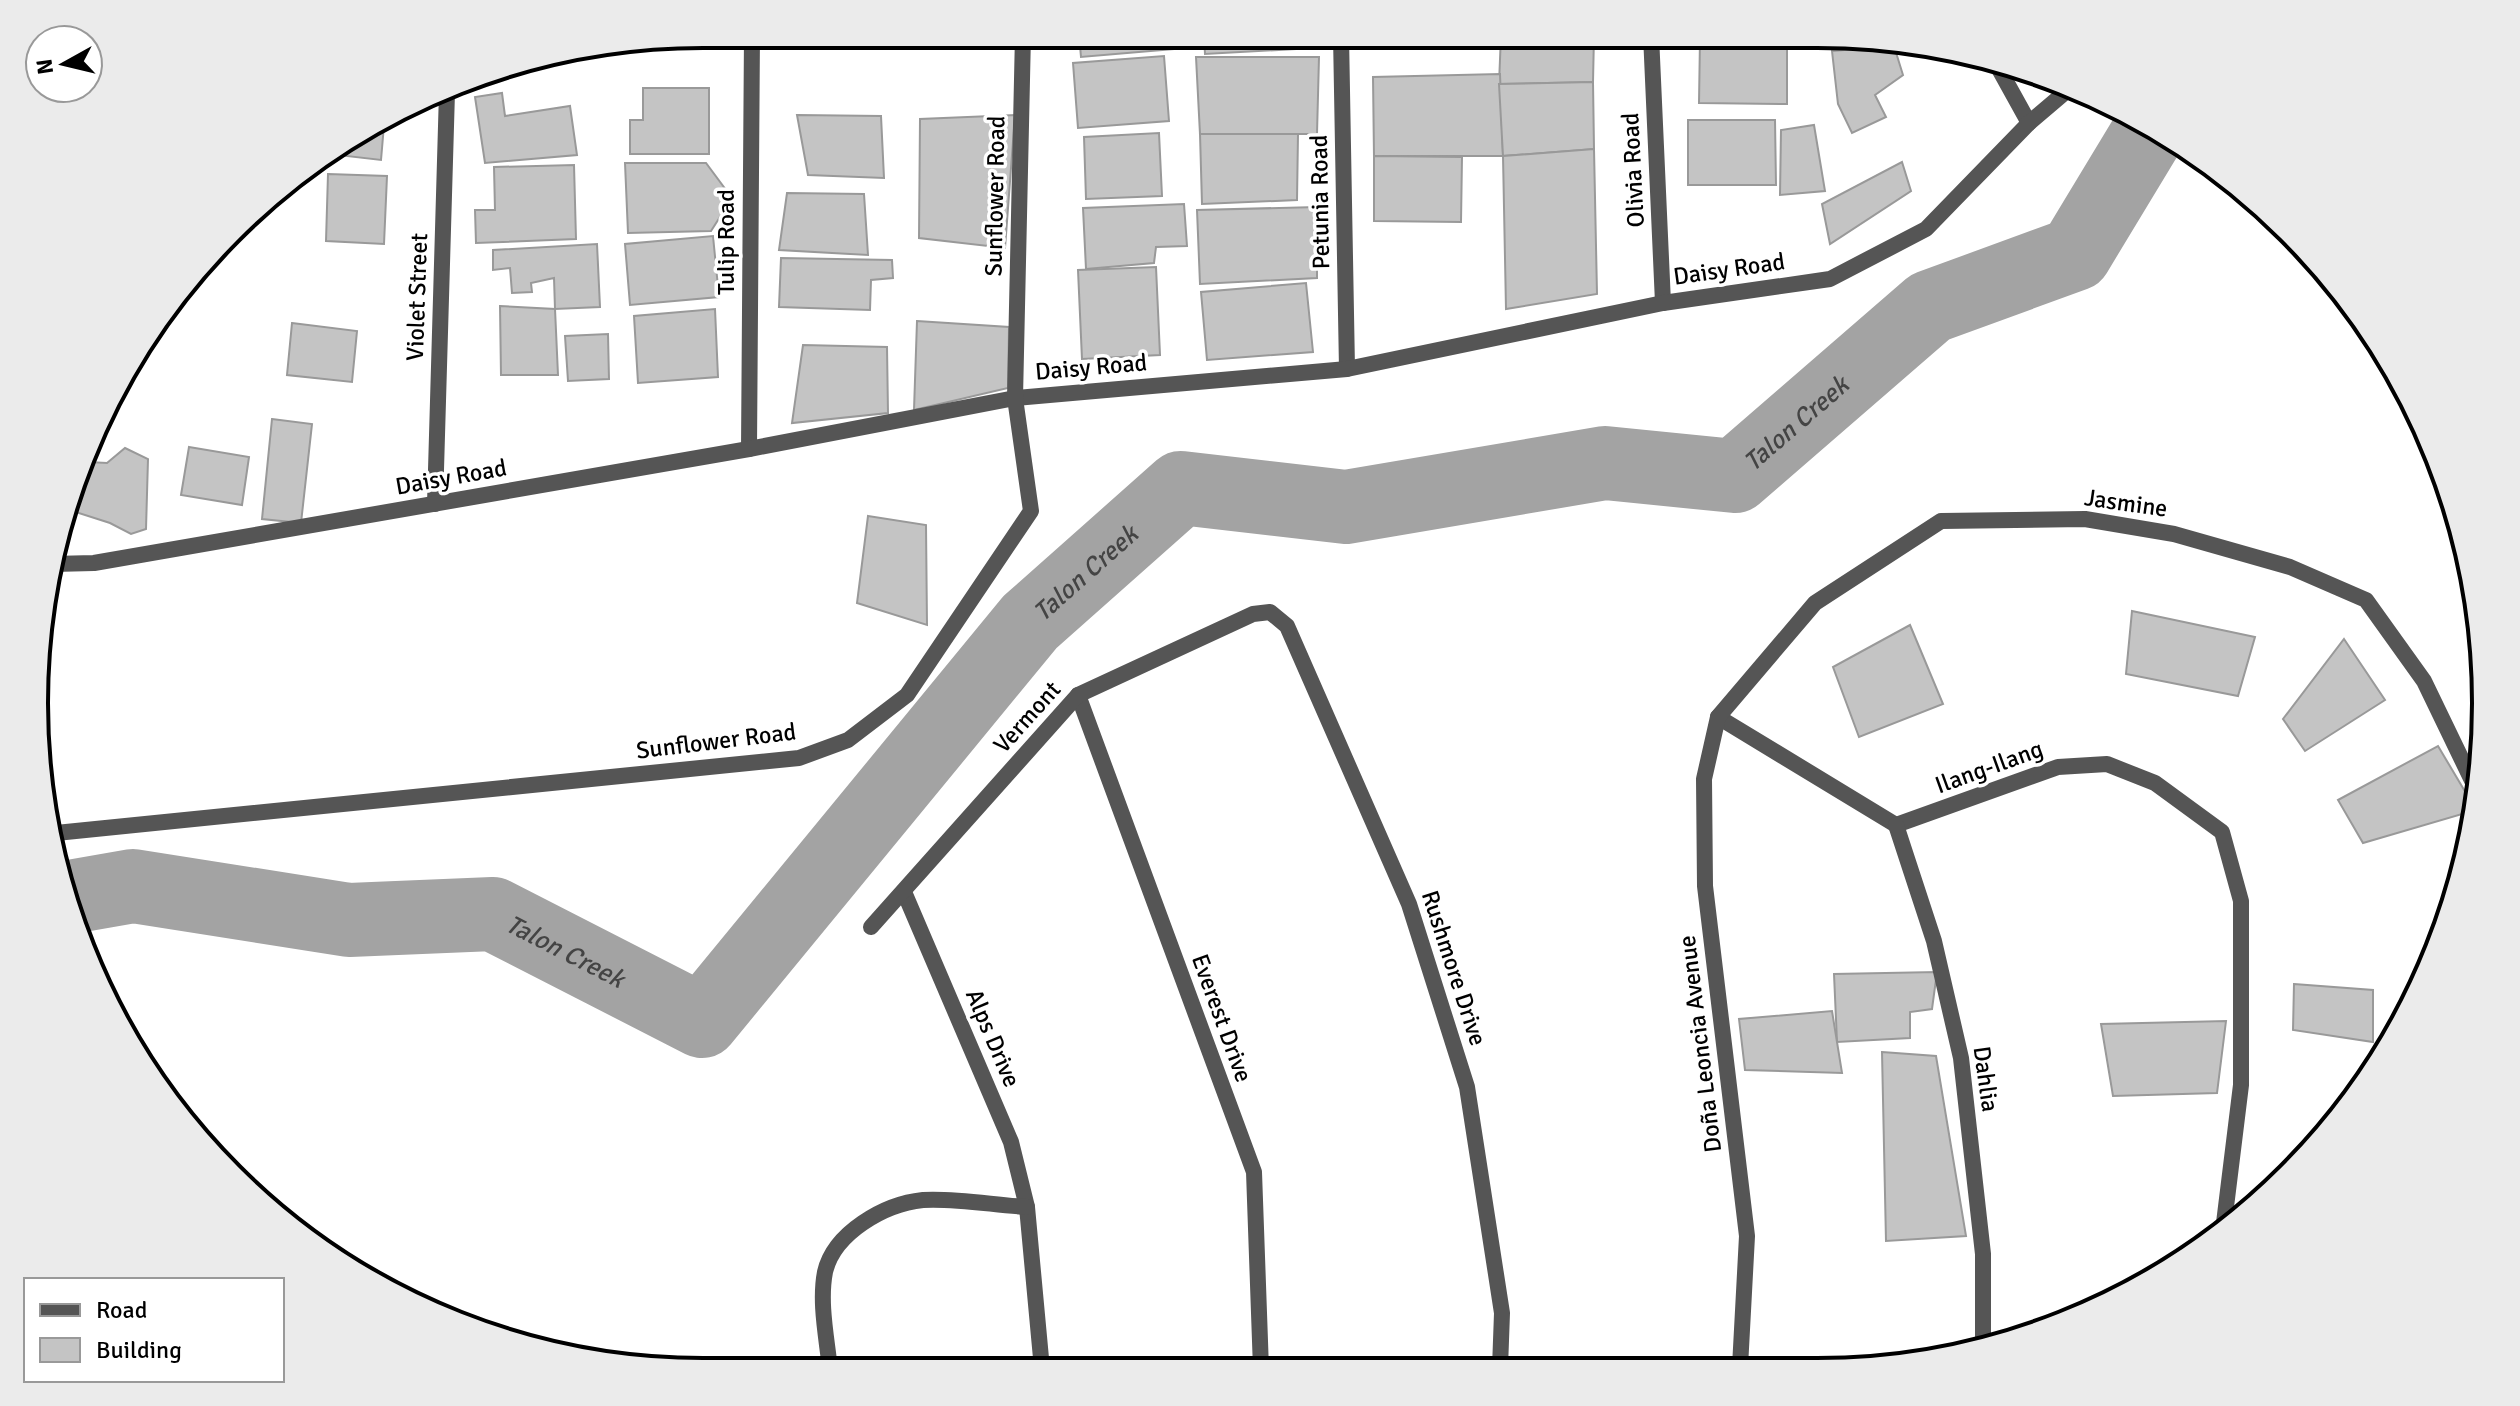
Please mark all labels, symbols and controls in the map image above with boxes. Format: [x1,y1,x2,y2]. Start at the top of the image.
north arrow [24,24,104,104]
text: N [30,57,59,76]
street label: Olivia Road [1615,112,1651,228]
street label: Sunflower Road [979,115,1011,277]
street label: Petunia Road [1304,134,1336,270]
street label: Tulip Road [711,189,741,295]
street label: Violet Street [400,233,434,361]
street label: Daisy Road [1671,246,1787,292]
street label: Daisy Road [1034,347,1148,387]
water label: Talon Creek [1737,368,1857,478]
street label: Daisy Road [393,452,509,502]
street label: Jasmine [2083,482,2169,524]
water label: Talon Creek [1027,518,1146,628]
street label: Vermont [987,675,1067,759]
street label: Sunflower Road [634,716,798,766]
street label: Ilang-Ilang [1931,734,2047,800]
street label: Rushmore Drive [1415,887,1493,1049]
water label: Talon Creek [500,908,631,996]
street label: Doña Leoncia Avenue [1672,934,1728,1154]
street label: Everest Drive [1185,950,1259,1086]
street label: Alps Drive [959,984,1027,1092]
street label: Dahlia [1967,1044,2005,1114]
legend [24,1278,284,1382]
text: Road [96,1295,147,1325]
text: Building [96,1335,182,1365]

